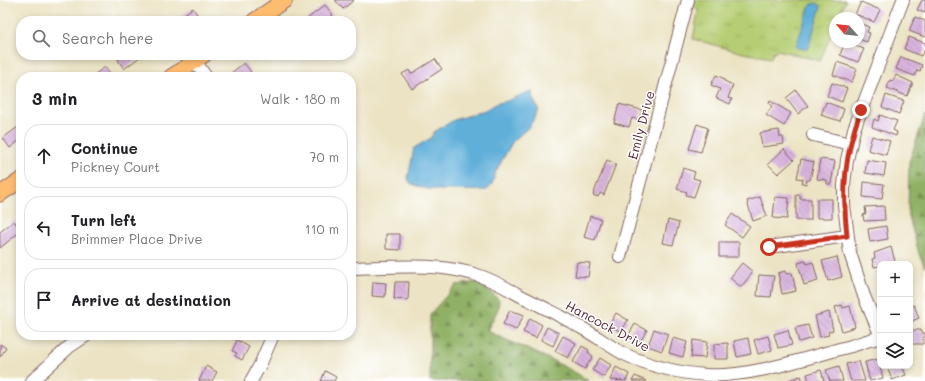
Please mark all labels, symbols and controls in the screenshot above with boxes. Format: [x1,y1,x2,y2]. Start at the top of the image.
north arrow [829,12,865,48]
search box [16,16,356,60]
icon: search [30,27,52,49]
text: Search here [62,28,153,48]
text: 3 min [32,87,77,109]
street label: Emily Drive [623,89,658,161]
text: Walk · 180 m [260,90,340,107]
route end [852,101,870,119]
text: Continue [71,138,138,158]
icon: ahead [33,145,55,167]
text: 70 m [309,148,339,165]
text: Pickney Court [71,158,160,175]
text: Turn left [71,210,136,230]
icon: left [33,217,55,239]
text: 110 m [305,220,339,237]
text: Brimmer Place Drive [71,230,203,247]
route start [760,238,778,256]
map controls [877,261,913,369]
button: + [877,261,913,297]
icon: arrive [33,289,55,311]
text: Arrive at destination [71,290,231,310]
street label: Hancock Drive [563,296,653,355]
button: − [877,297,913,333]
button: layers [877,333,913,369]

